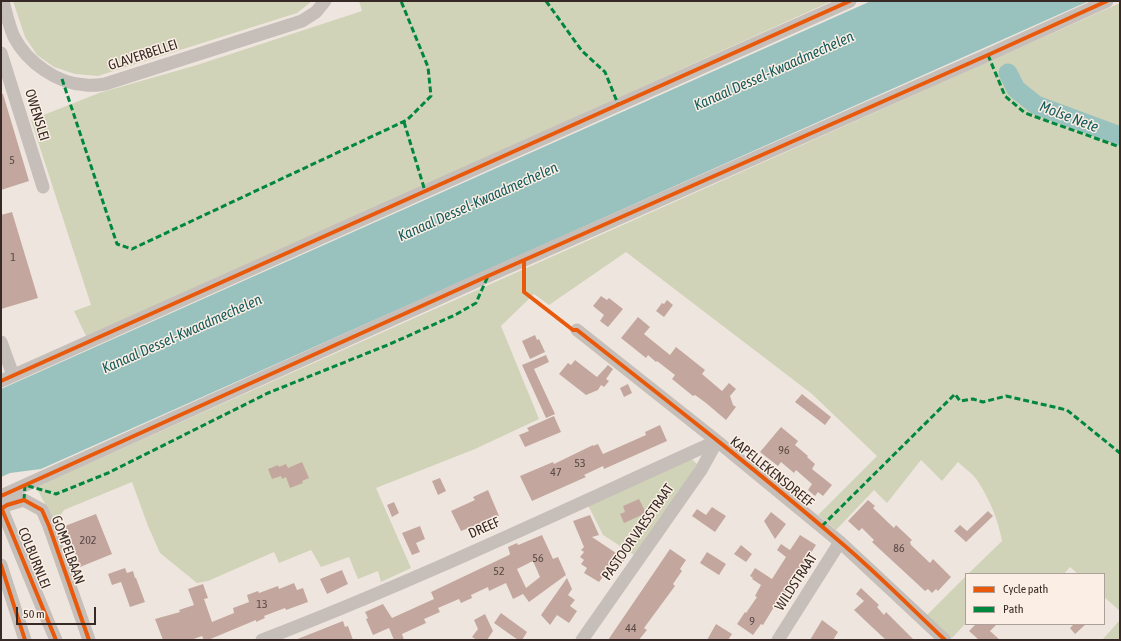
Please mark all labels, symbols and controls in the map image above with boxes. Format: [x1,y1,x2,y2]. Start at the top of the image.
water label: Kanaal Dessel-Kwaadmechelen [691,28,857,114]
street label: GLAVERBELLEI [106,36,180,74]
street label: OWENSLEI [21,87,53,143]
water label: Molse Nete [1037,98,1101,136]
house number: 5 [9,153,15,167]
water label: Kanaal Dessel-Kwaadmechelen [395,159,561,245]
house number: 1 [10,250,16,264]
water label: Kanaal Dessel-Kwaadmechelen [99,291,265,377]
street label: KAPELLEKENSDREEF [727,433,817,511]
house number: 96 [778,443,790,457]
house number: 53 [574,456,586,470]
house number: 47 [550,465,562,479]
street label: PASTOOR VAESSTRAAT [598,481,678,583]
street label: GOMPELBAAN [48,513,88,587]
street label: DREEF [466,514,502,542]
street label: COLBURNLEI [14,525,54,591]
house number: 202 [80,533,96,547]
house number: 86 [893,541,905,555]
street label: WILDSTRAAT [771,550,821,614]
house number: 56 [532,551,544,565]
house number: 52 [493,564,505,578]
legend [965,573,1105,625]
text: Cycle path [1003,582,1048,596]
house number: 13 [256,597,268,611]
scale bar [18,599,98,625]
text: Path [1003,602,1024,616]
text: 50 m [23,607,45,621]
house number: 9 [749,614,755,628]
house number: 44 [625,621,637,635]

